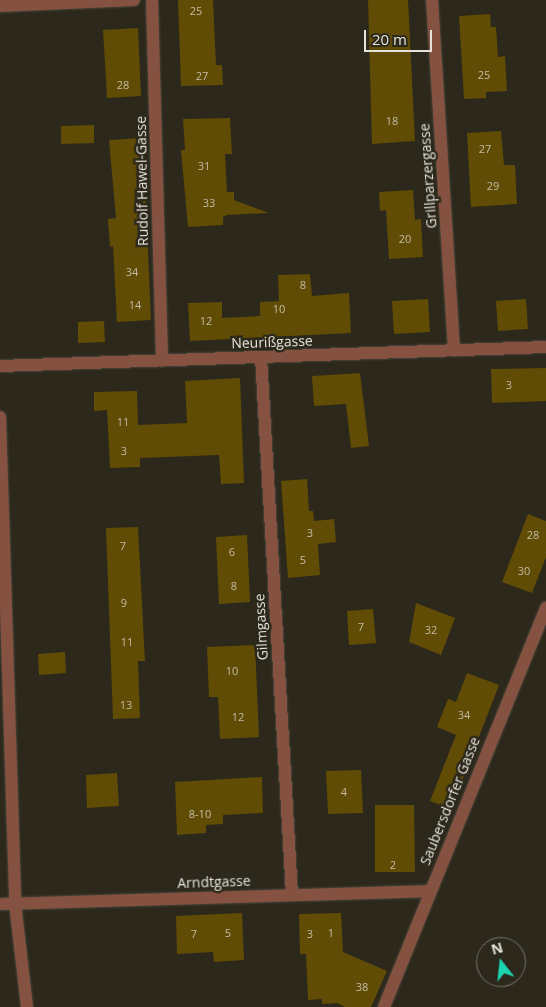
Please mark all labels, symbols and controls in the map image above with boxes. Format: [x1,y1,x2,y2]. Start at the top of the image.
house number: 25 [190,4,202,18]
scale bar [366,20,434,52]
text: 20 m [372,29,407,49]
house number: 25 [478,68,490,82]
house number: 27 [196,69,208,83]
house number: 28 [117,78,129,92]
house number: 18 [386,114,398,128]
street label: Rudolf Hawel-Gasse [132,116,152,246]
street label: Grillparzergasse [416,123,440,229]
house number: 27 [479,142,491,156]
house number: 31 [198,159,210,173]
house number: 29 [487,179,499,193]
house number: 33 [203,196,215,210]
house number: 20 [399,232,411,246]
house number: 34 [126,265,138,279]
house number: 8 [300,278,306,292]
house number: 14 [129,298,141,312]
house number: 10 [273,302,285,316]
house number: 12 [200,314,212,328]
street label: Neurißgasse [231,332,313,352]
house number: 3 [506,378,512,392]
house number: 11 [117,415,129,429]
house number: 3 [121,444,127,458]
house number: 3 [307,526,313,540]
house number: 28 [527,528,539,542]
house number: 7 [120,539,126,553]
house number: 6 [229,545,235,559]
house number: 5 [300,553,306,567]
house number: 30 [518,564,530,578]
house number: 8 [231,579,237,593]
street label: Gilmgasse [251,593,271,661]
house number: 9 [121,596,127,610]
house number: 7 [358,620,364,634]
house number: 32 [425,623,437,637]
house number: 11 [121,635,133,649]
house number: 10 [226,664,238,678]
house number: 13 [120,698,132,712]
house number: 34 [458,708,470,722]
house number: 12 [232,710,244,724]
street label: Saubersdorfer Gasse [417,734,483,868]
house number: 4 [341,785,347,799]
house number: 8-10 [189,807,211,821]
house number: 2 [390,858,396,872]
street label: Arndtgasse [177,872,251,892]
house number: 5 [225,926,231,940]
house number: 1 [328,926,334,940]
house number: 7 [191,927,197,941]
house number: 3 [307,927,313,941]
north arrow [476,937,526,987]
text: N [489,937,505,959]
house number: 38 [356,980,368,994]

